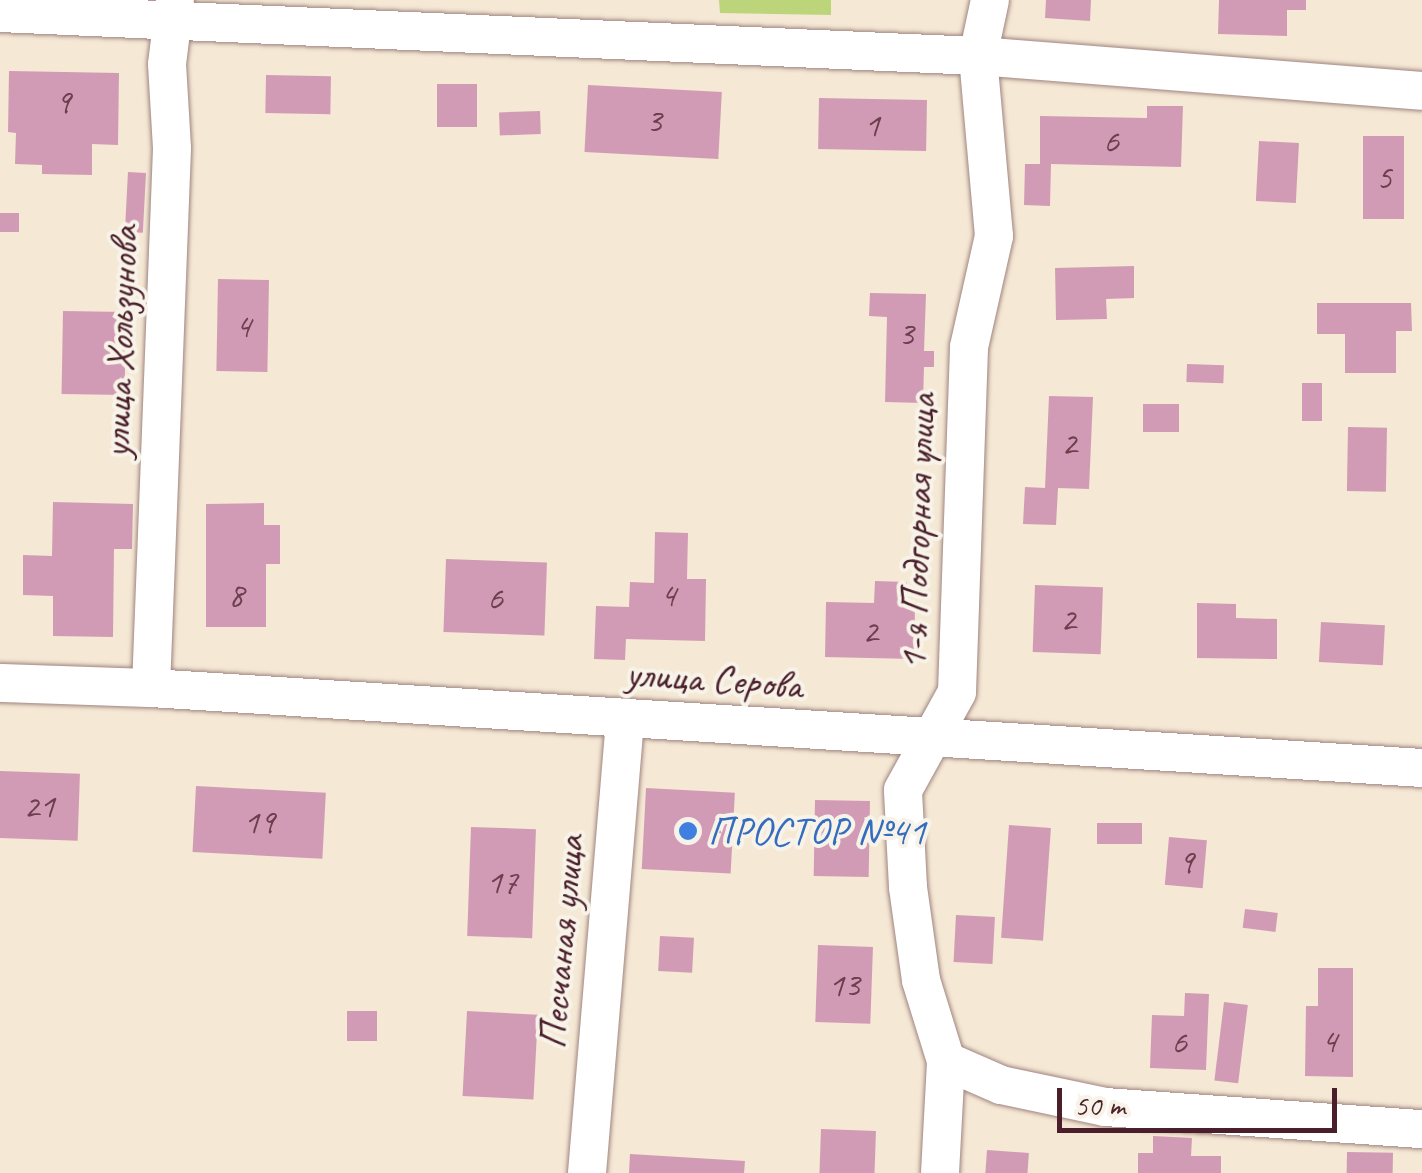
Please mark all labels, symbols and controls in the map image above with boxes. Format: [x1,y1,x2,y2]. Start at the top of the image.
house number: 9 [55,81,71,123]
house number: 3 [646,100,662,142]
house number: 1 [864,104,880,146]
house number: 6 [1103,120,1119,162]
house number: 5 [1376,157,1392,199]
street label: улица Хользунова [92,226,148,458]
house number: 4 [235,305,251,347]
house number: 3 [898,313,914,355]
street label: 1-я Подгорная улица [888,391,946,673]
house number: 2 [1061,422,1077,464]
house number: 8 [228,574,244,616]
house number: 4 [660,574,676,616]
house number: 6 [487,577,503,619]
house number: 2 [1060,598,1076,640]
house number: 2 [862,610,878,652]
street label: улица Серова [625,649,803,709]
house number: 21 [23,785,55,827]
house number: 19 [243,801,275,843]
place label: ПРОСТОР №41 [708,807,926,855]
marker: ПРОСТОР №41 [677,820,699,842]
street label: Песчаная улица [528,832,594,1052]
house number: 9 [1178,841,1194,883]
house number: 17 [486,861,518,903]
house number: 13 [828,964,860,1006]
house number: 4 [1321,1020,1337,1062]
house number: 6 [1171,1021,1187,1063]
scale bar [1062,1068,1342,1130]
text: 50 m [1074,1086,1125,1124]

